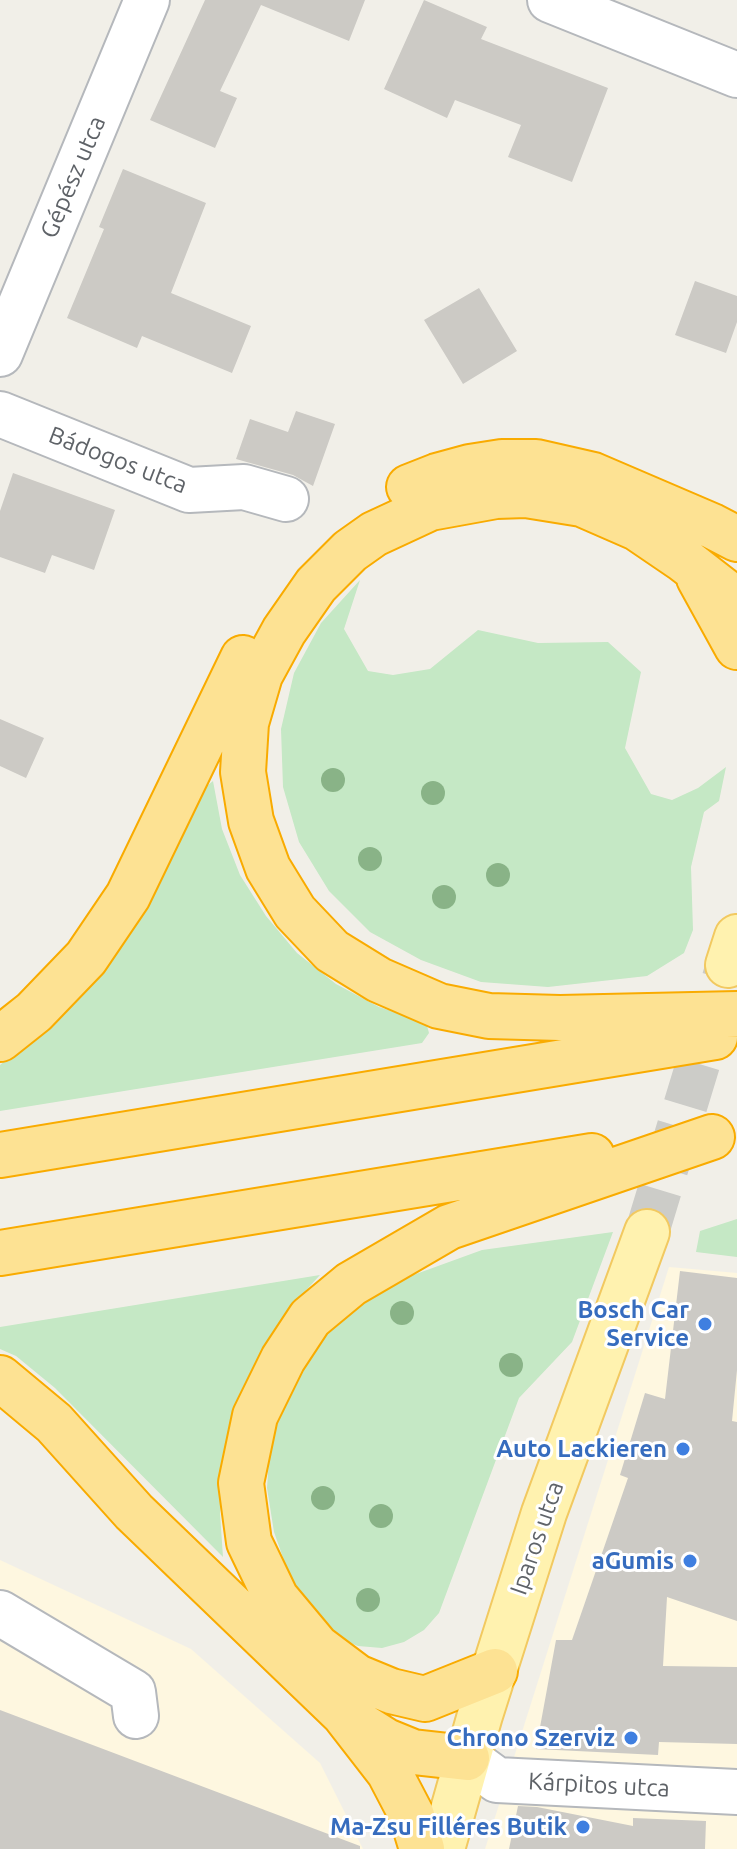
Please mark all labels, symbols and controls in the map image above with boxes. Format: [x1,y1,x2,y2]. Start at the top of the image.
street label: Gépész utca [34,112,112,242]
street label: Bádogos utca [45,420,191,500]
place label: Bosch Car Service [577,1296,689,1352]
marker: Bosch Car Service [696,1315,714,1333]
place label: Auto Lackieren [496,1435,667,1463]
marker: Auto Lackieren [674,1440,692,1458]
street label: Iparos utca [504,1477,570,1599]
place label: aGumis [592,1547,674,1575]
marker: aGumis [681,1552,699,1570]
place label: Chrono Szerviz [447,1724,615,1752]
marker: Chrono Szerviz [622,1729,640,1747]
street label: Kárpitos utca [527,1767,671,1803]
place label: Ma-Zsu Filléres Butik [330,1813,567,1841]
marker: Ma-Zsu Filléres Butik [574,1818,592,1836]

